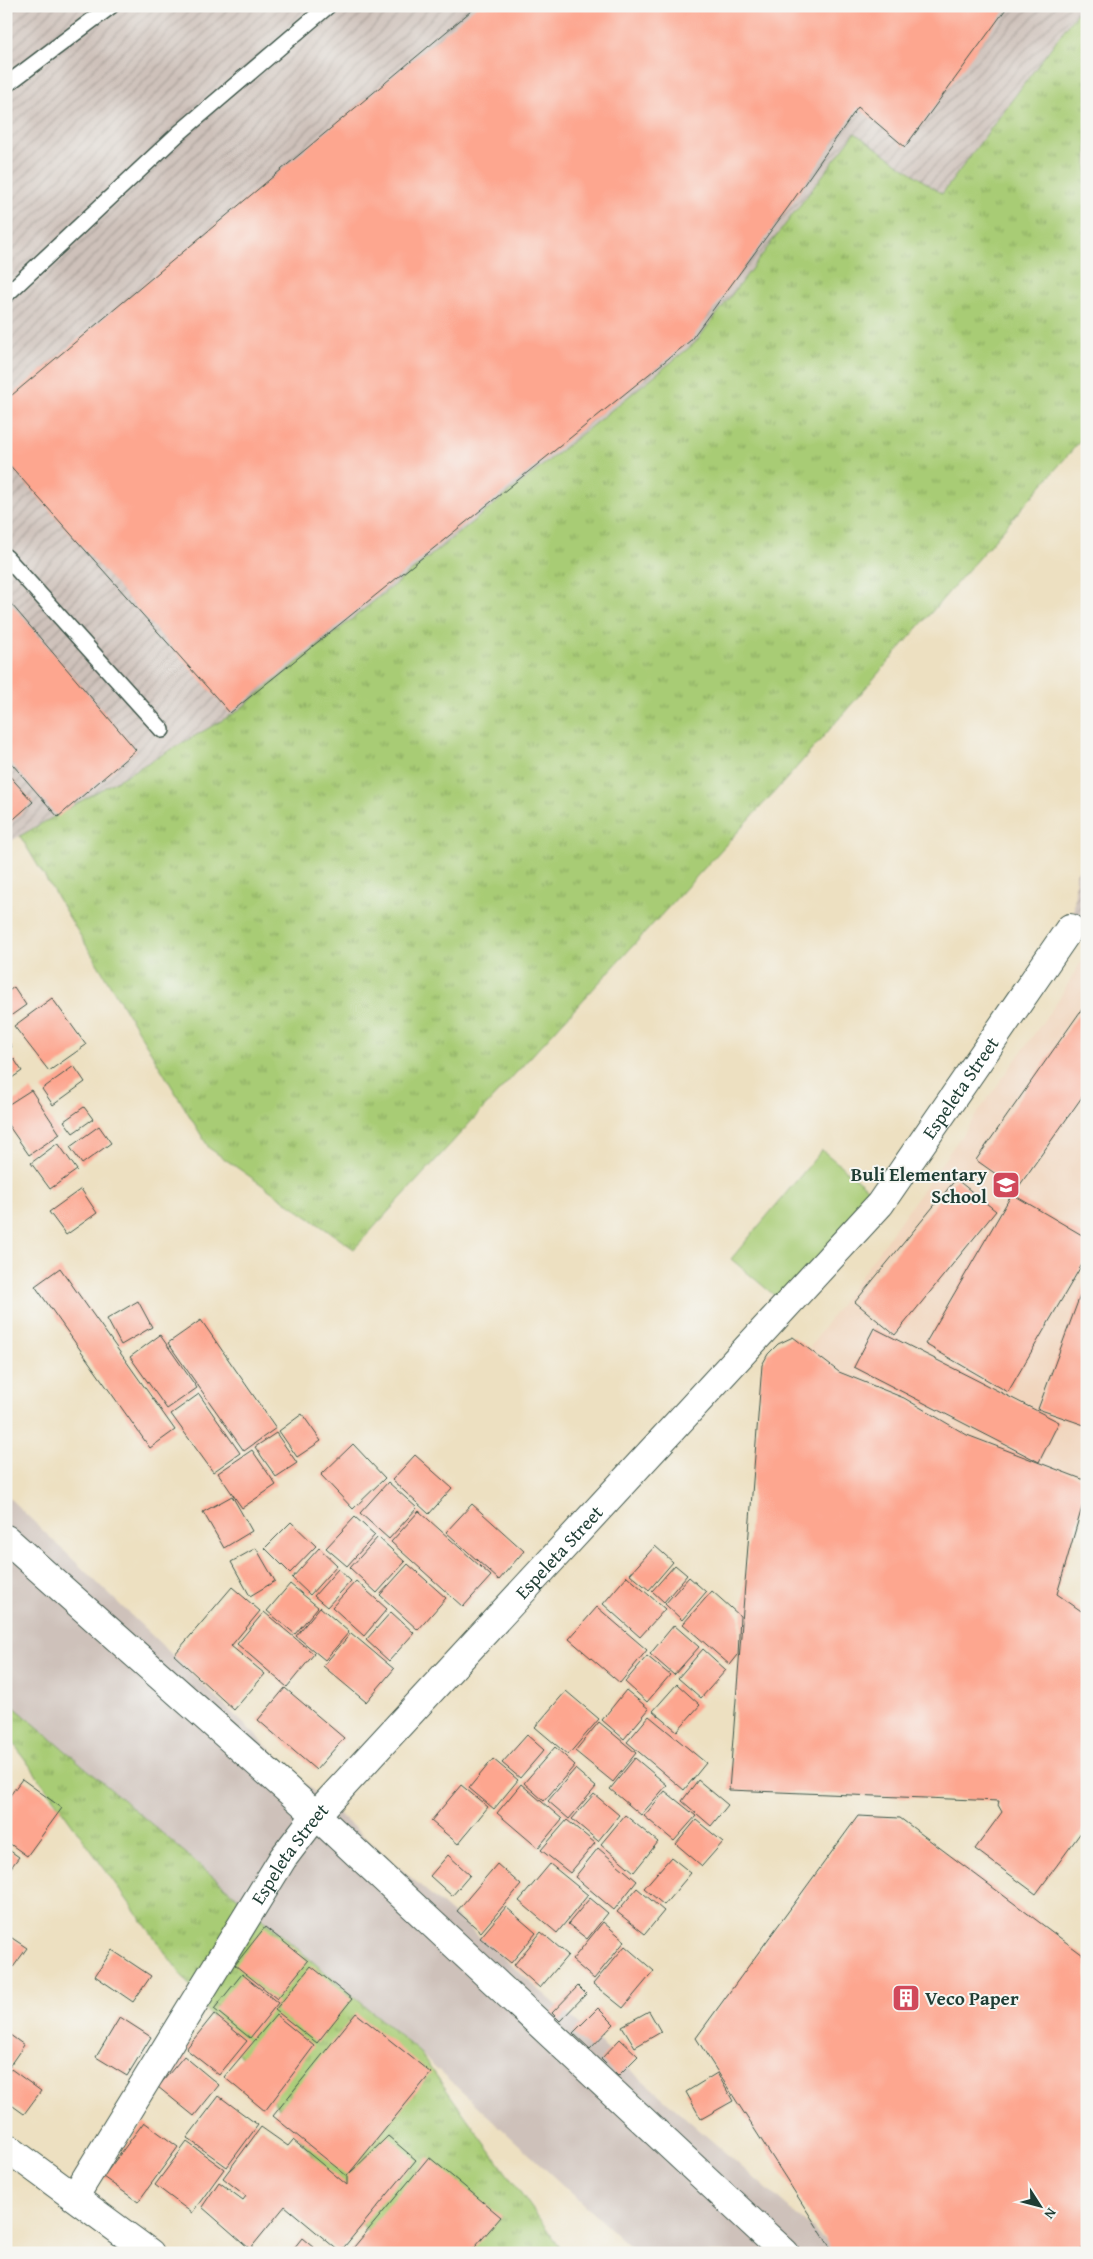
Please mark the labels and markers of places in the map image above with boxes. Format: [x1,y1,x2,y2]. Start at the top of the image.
place label: Buli Elementary School [851,1160,987,1210]
school or university icon: Buli Elementary School [991,1170,1021,1200]
building icon: Veco Paper [891,1983,921,2013]
place label: Veco Paper [925,1984,1019,2012]

